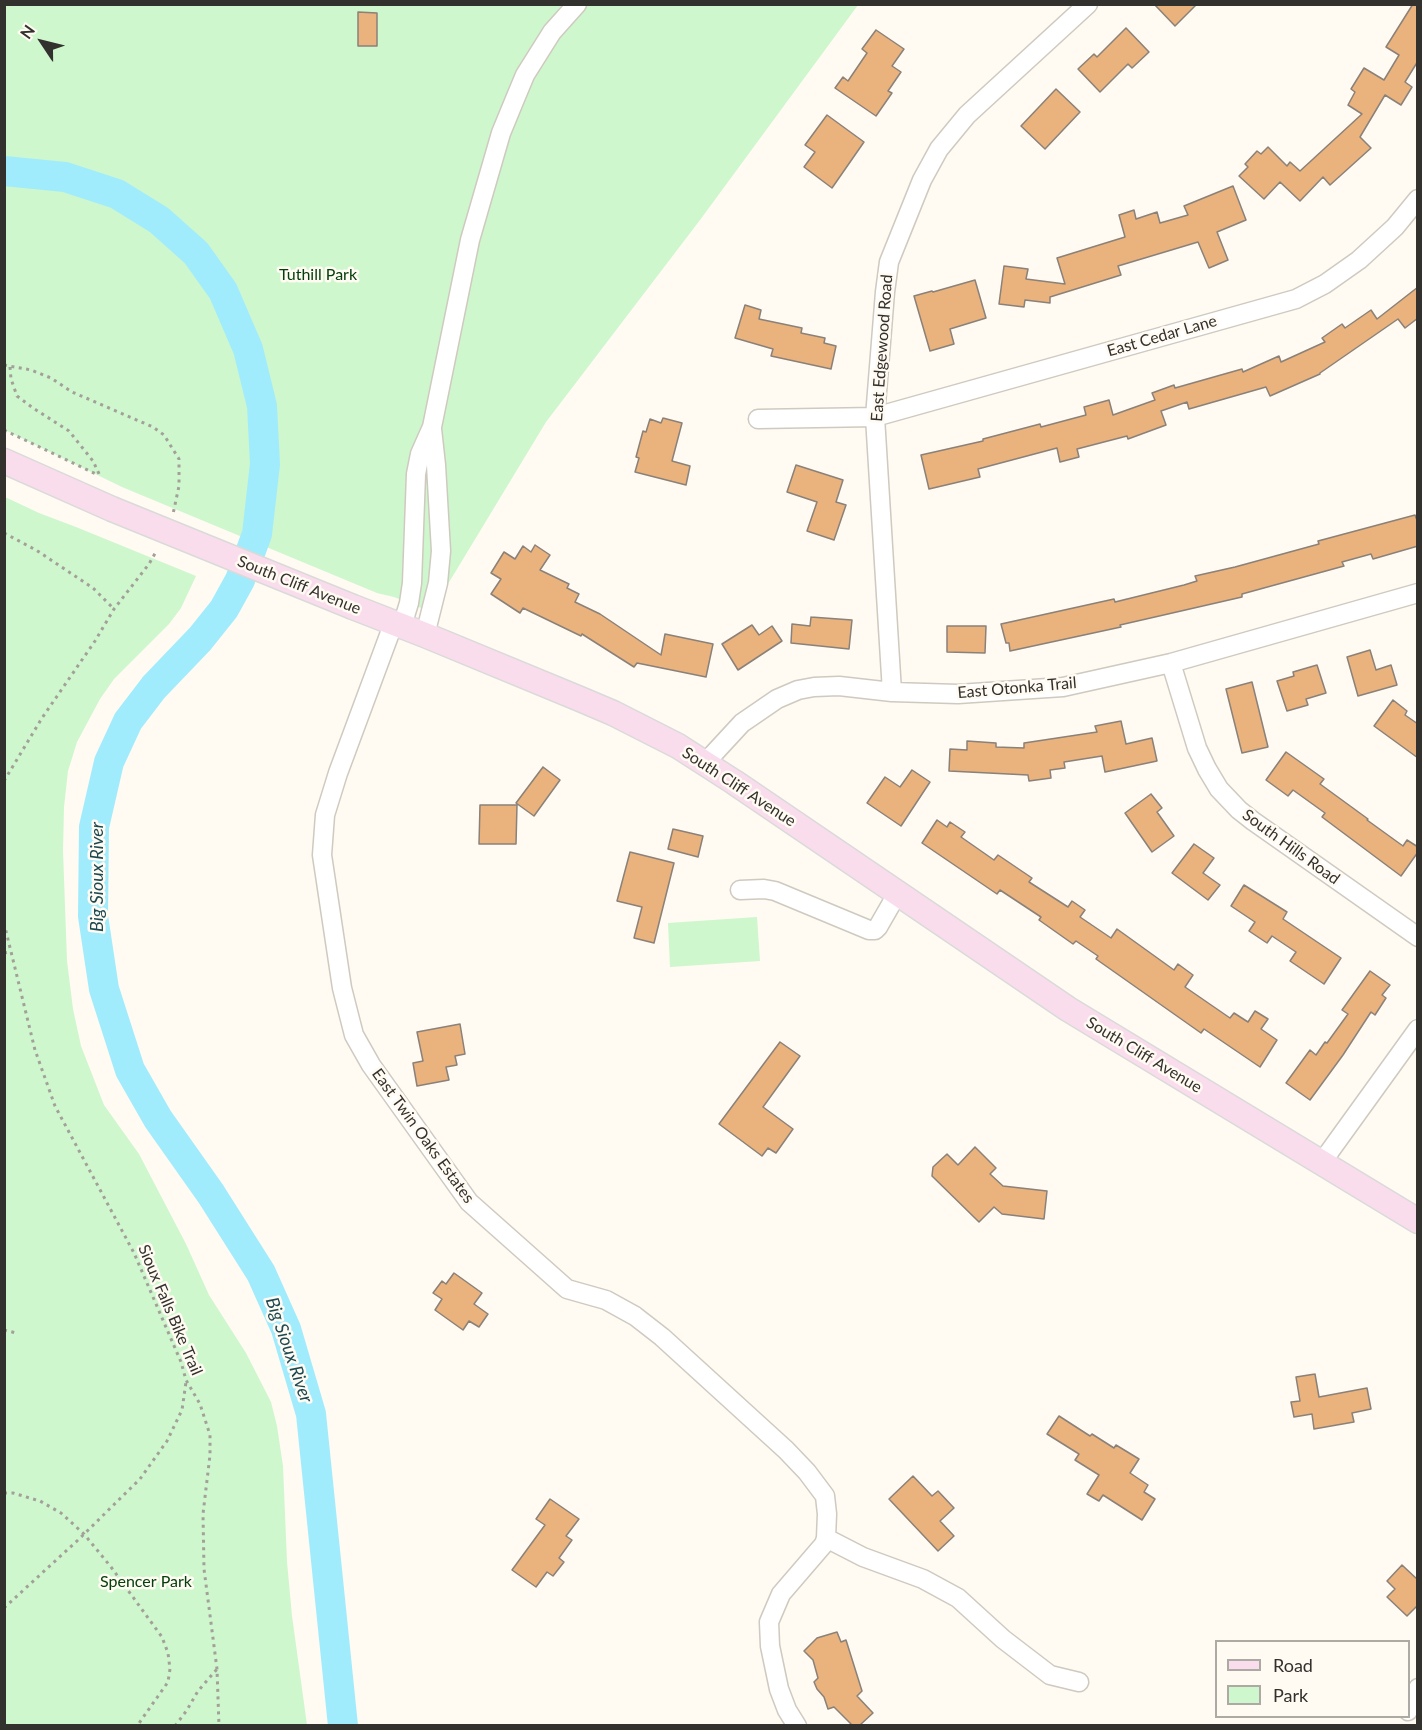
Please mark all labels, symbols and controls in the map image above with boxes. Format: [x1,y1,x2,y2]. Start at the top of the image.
north arrow [12,12,72,72]
text: N [16,21,38,42]
park label: Tuthill Park [279,265,357,285]
street label: East Edgewood Road [867,274,897,422]
street label: East Cedar Lane [1105,311,1219,361]
street label: South Cliff Avenue [234,551,364,619]
street label: East Otonka Trail [957,673,1077,703]
street label: South Cliff Avenue [679,743,799,831]
street label: South Hills Road [1239,805,1343,889]
water label: Big Sioux River [86,822,108,932]
street label: South Cliff Avenue [1083,1013,1205,1097]
street label: East Twin Oaks Estates [368,1065,478,1207]
street label: Sioux Falls Bike Trail [134,1242,206,1378]
water label: Big Sioux River [261,1294,317,1406]
park label: Spencer Park [100,1572,192,1592]
legend [1215,1640,1410,1718]
text: Road [1273,1654,1313,1676]
text: Park [1273,1684,1308,1706]

